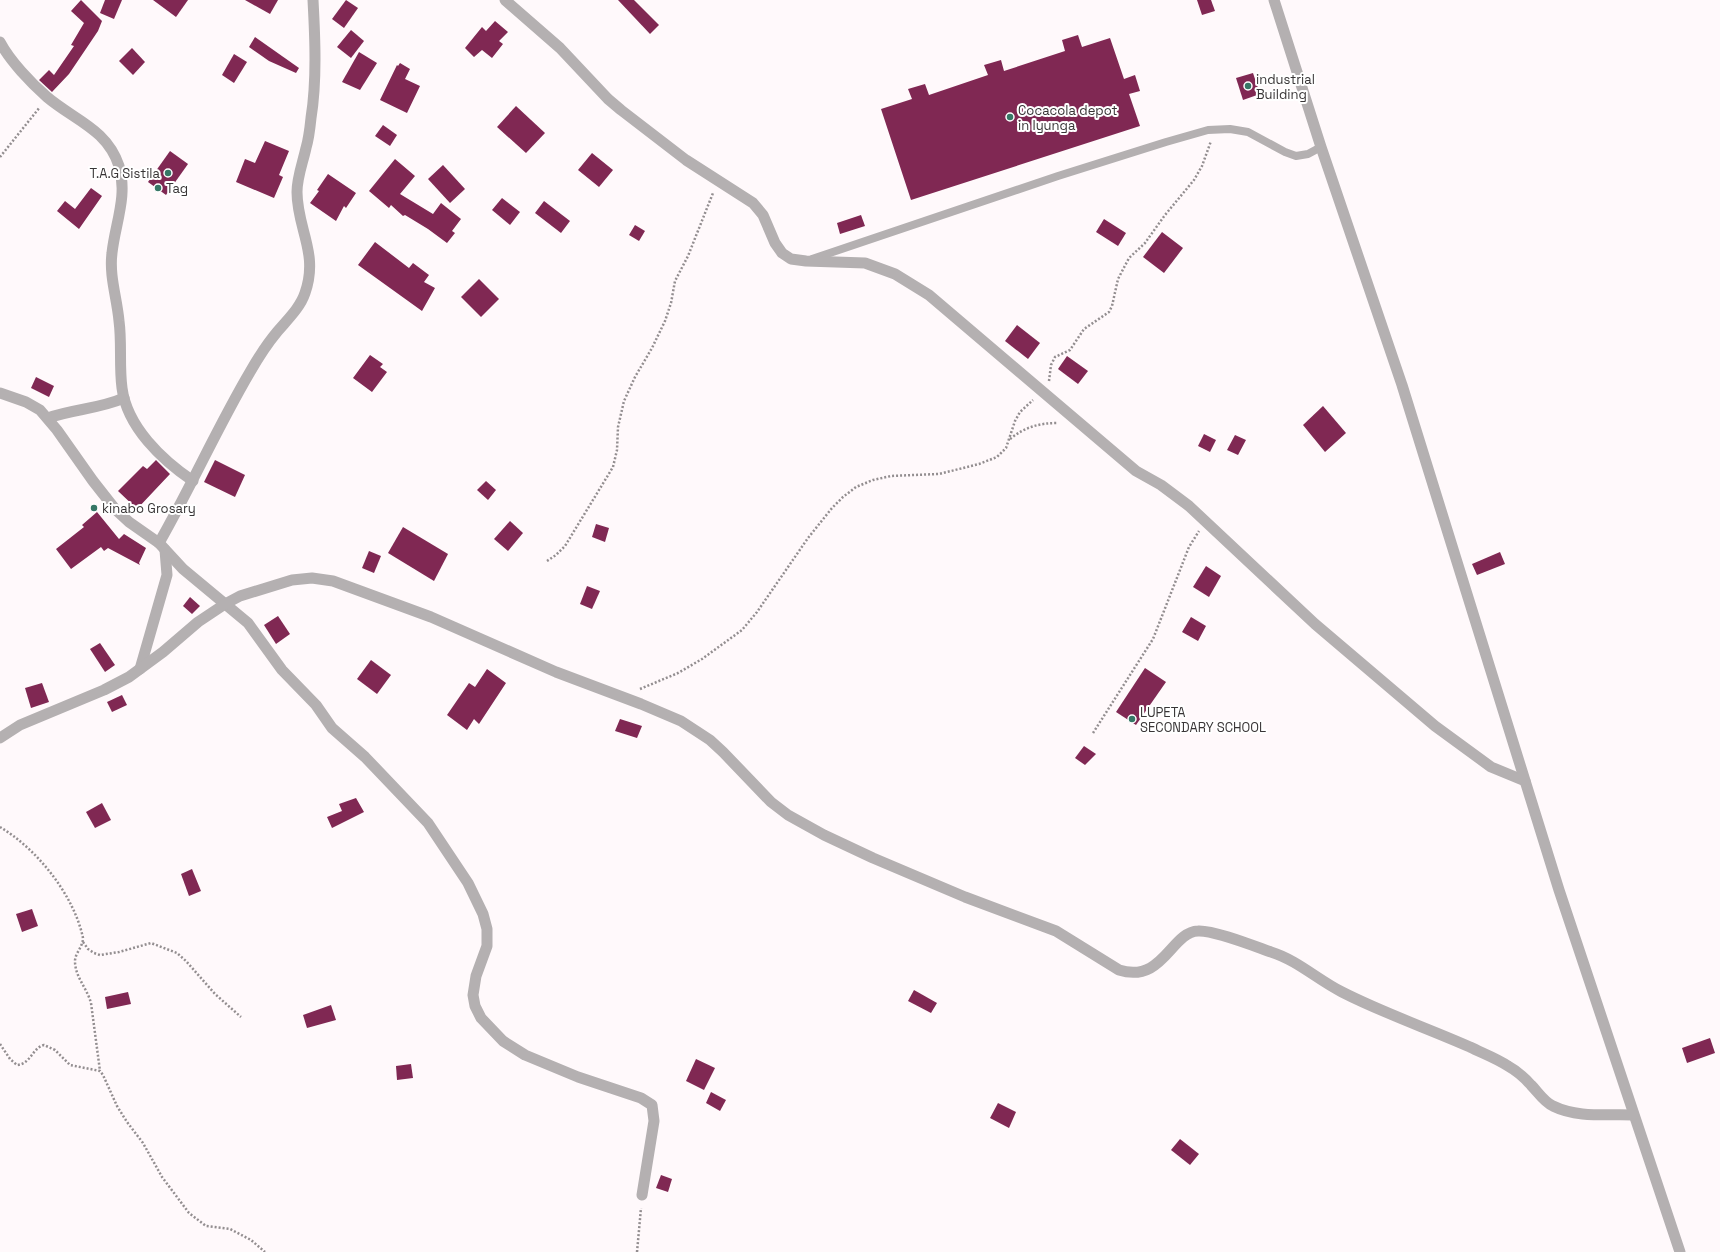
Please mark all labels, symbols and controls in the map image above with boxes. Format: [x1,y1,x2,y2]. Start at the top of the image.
place label: industrial Building [1256,71,1315,103]
marker: industrial Building [1243,81,1253,91]
place label: Cocacola depot in Iyunga [1018,102,1117,134]
marker: Cocacola depot in Iyunga [1005,112,1015,122]
place label: T.A.G Sistila [90,165,161,182]
marker: T.A.G Sistila [163,168,173,178]
place label: Tag [166,180,188,197]
marker: Tag [153,183,163,193]
place label: kinabo Grosary [102,500,196,517]
marker: kinabo Grosary [89,503,99,513]
place label: LUPETA SECONDARY SCHOOL [1140,704,1266,736]
marker: LUPETA SECONDARY SCHOOL [1127,714,1137,724]

